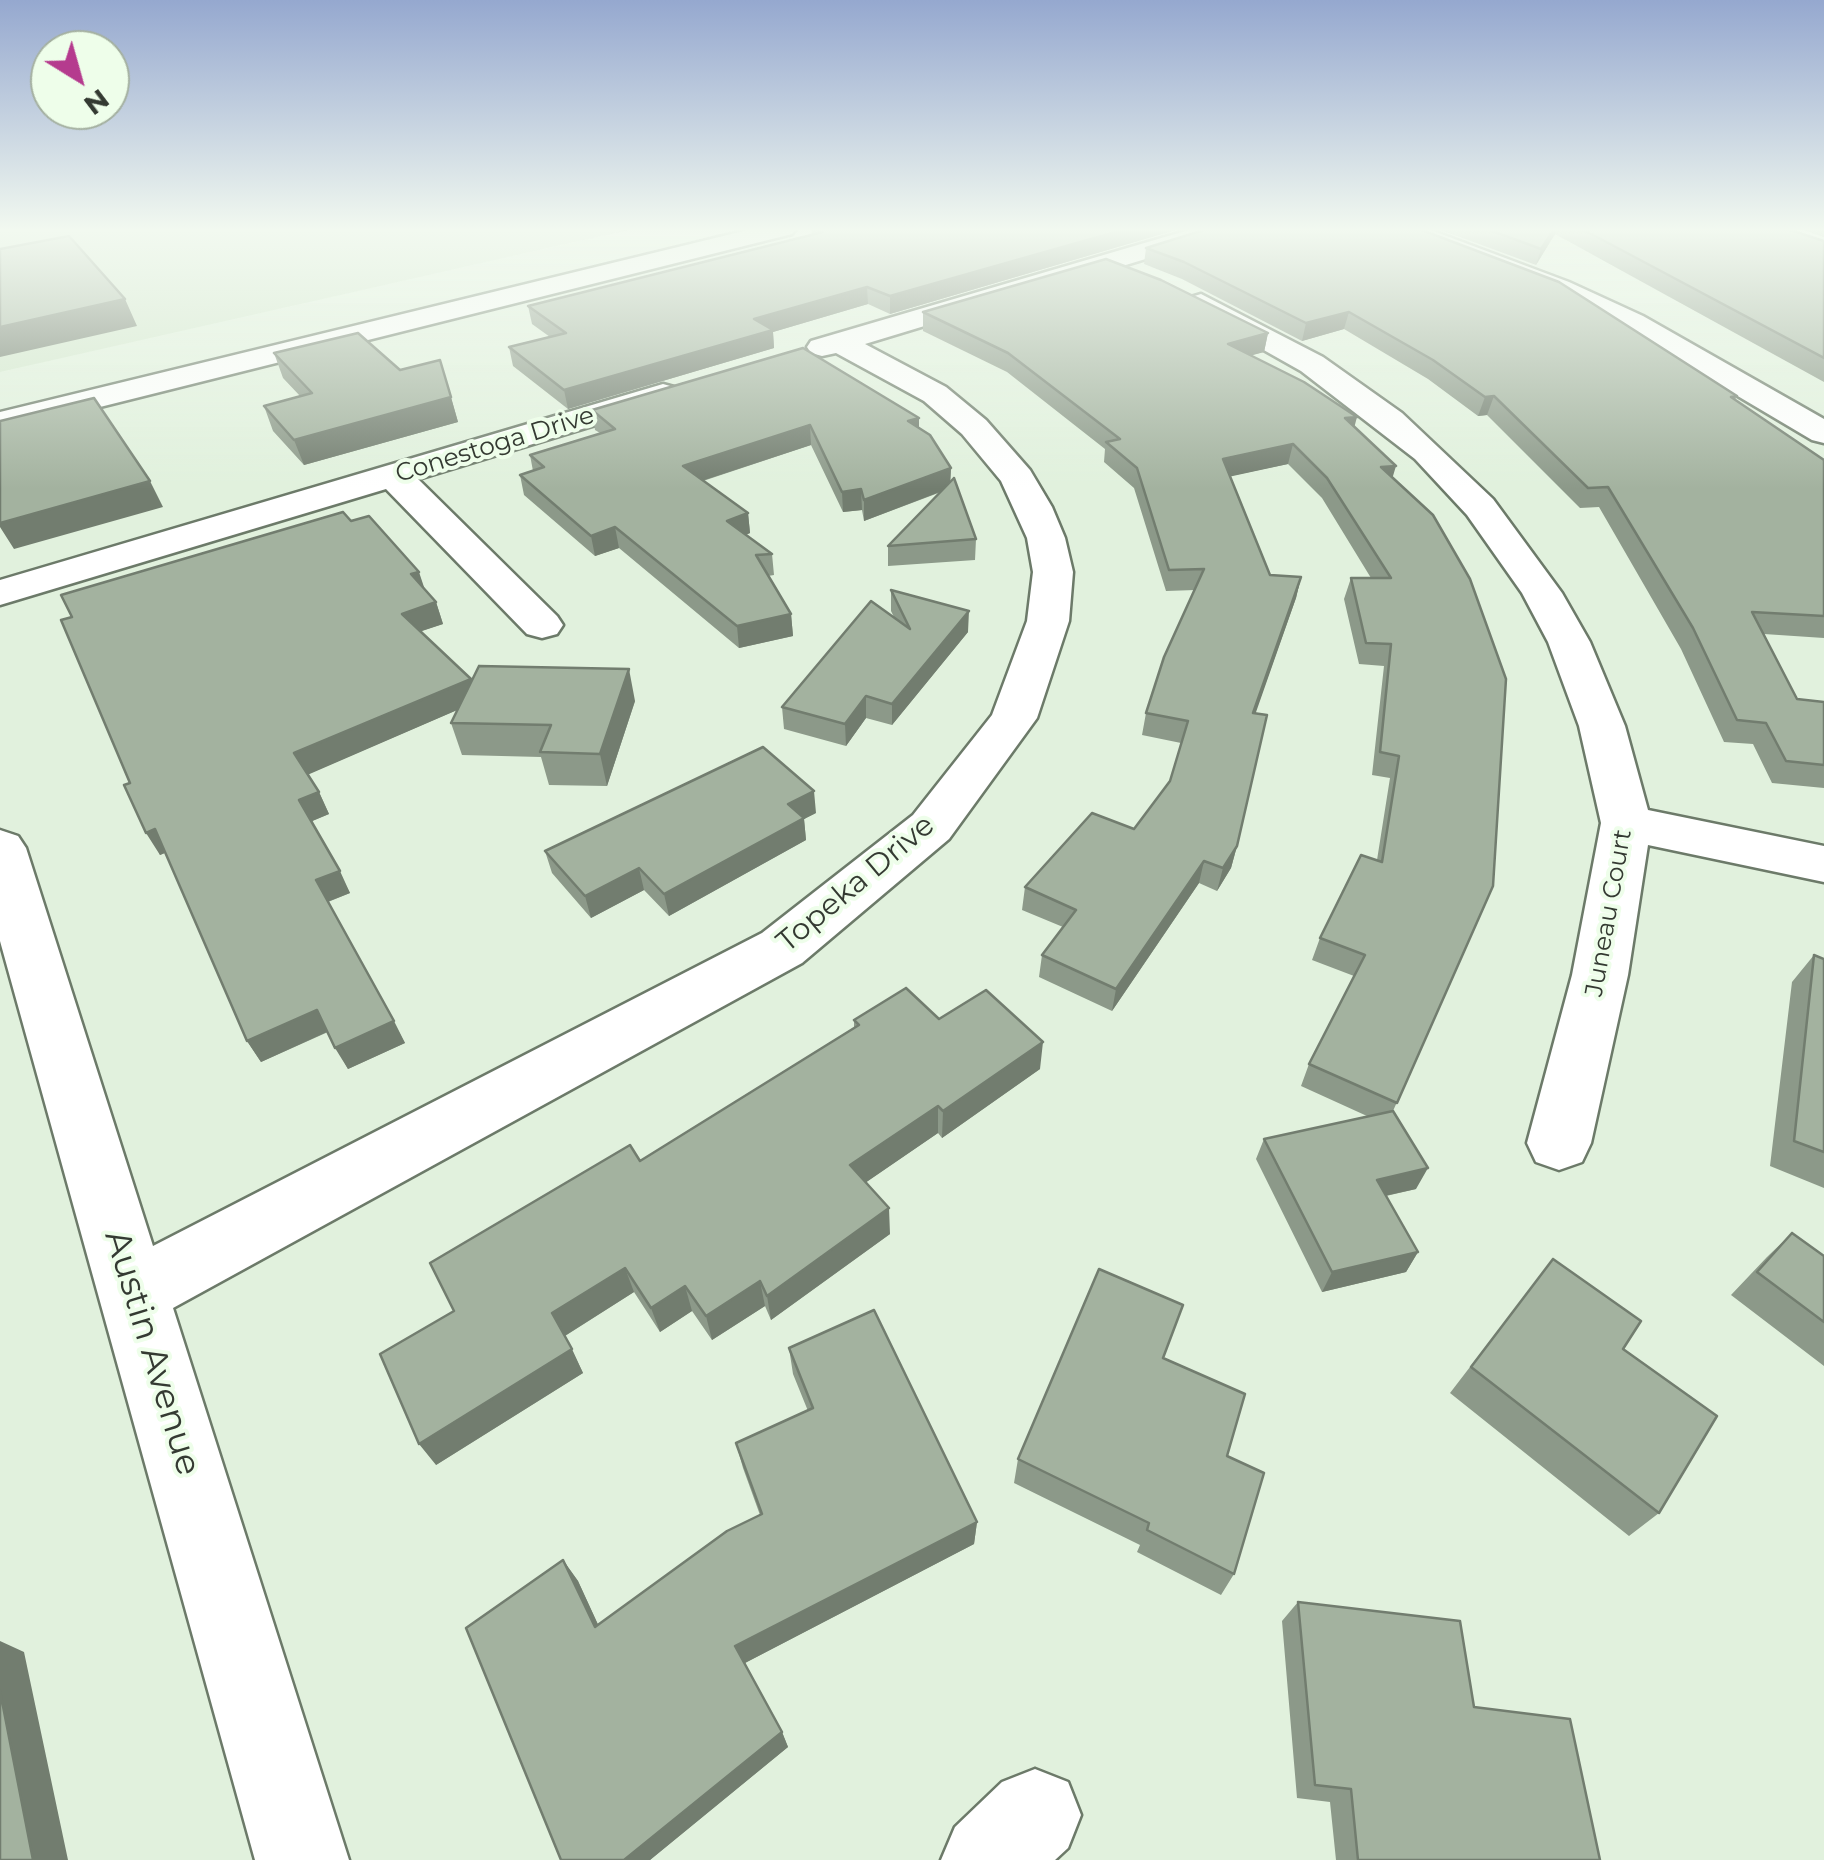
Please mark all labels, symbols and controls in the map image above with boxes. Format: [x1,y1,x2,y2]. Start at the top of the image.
north arrow [30,30,130,130]
text: N [78,82,116,123]
street label: Conestoga Drive [392,400,598,490]
street label: Topeka Drive [770,808,942,960]
street label: Juneau Court [1580,827,1638,999]
street label: Austin Avenue [95,1225,209,1481]

